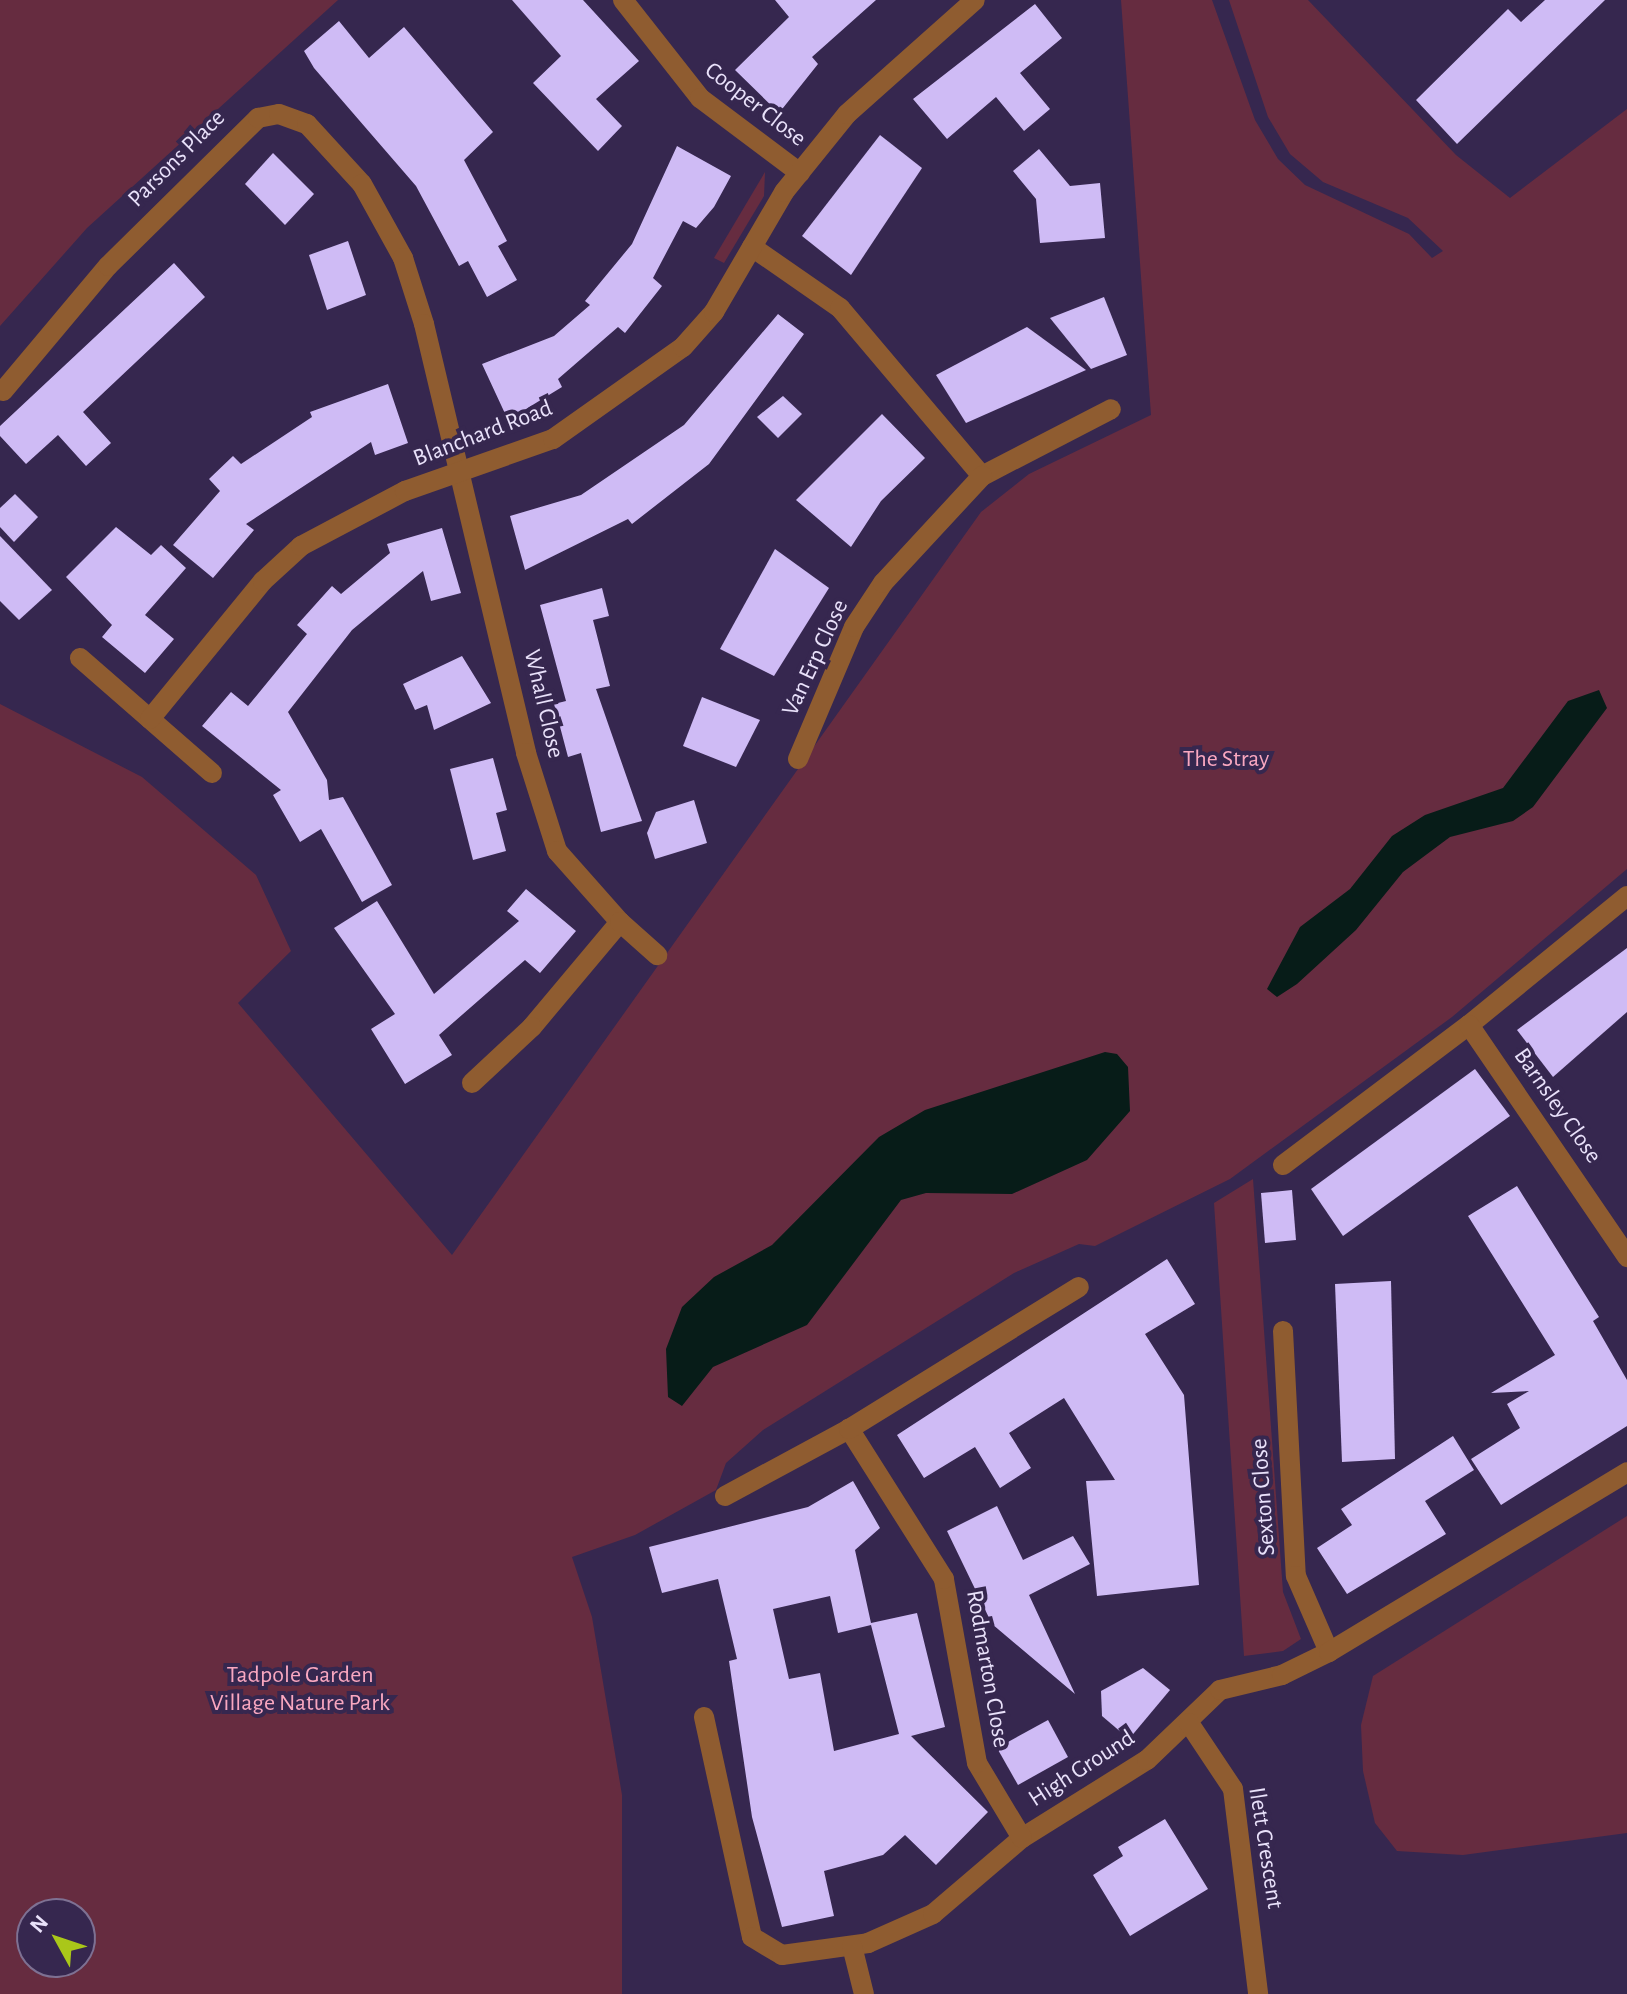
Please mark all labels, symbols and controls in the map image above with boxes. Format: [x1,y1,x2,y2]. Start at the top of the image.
street label: Cooper Close [699,56,811,154]
street label: Parsons Place [122,104,232,214]
street label: Blanchard Road [409,394,557,474]
street label: Van Erp Close [777,595,855,721]
street label: Whall Close [517,647,569,761]
park label: The Stray [1183,746,1269,774]
street label: Barnsley Close [1507,1043,1607,1169]
street label: Sexton Close [1246,1437,1282,1557]
street label: Rodmarton Close [959,1588,1015,1750]
park label: Tadpole Garden Village Nature Park [210,1662,390,1718]
street label: High Ground [1024,1724,1140,1814]
street label: Ilett Crescent [1241,1785,1289,1911]
north arrow [16,1898,96,1978]
text: N [26,1911,52,1937]

